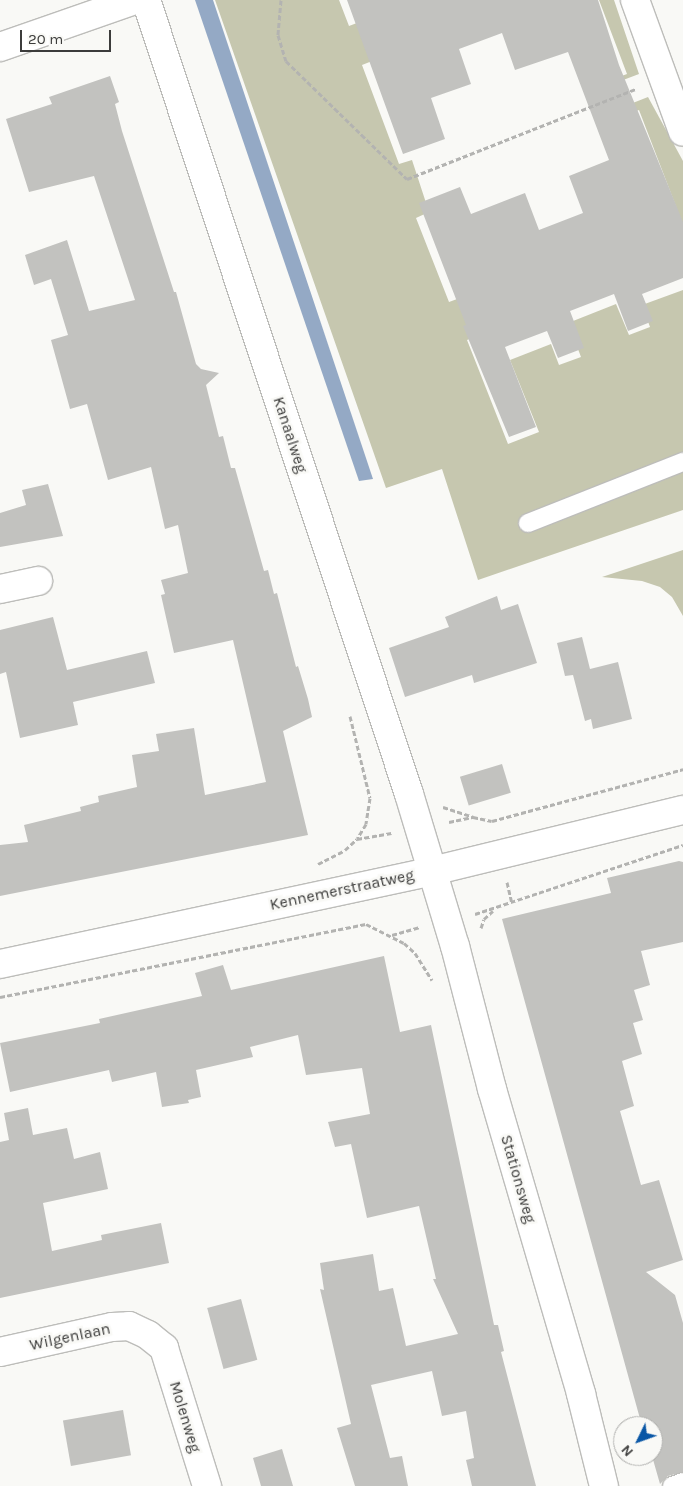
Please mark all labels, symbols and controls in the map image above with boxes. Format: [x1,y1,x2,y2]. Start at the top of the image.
scale bar [22,20,114,52]
text: 20 m [28,30,63,48]
street label: Kanaalweg [269,394,311,476]
street label: Kennemerstraatweg [268,865,416,915]
street label: Stationsweg [496,1133,540,1225]
street label: Wilgenlaan [28,1319,112,1355]
street label: Molenweg [165,1379,205,1455]
north arrow [613,1416,663,1466]
text: N [618,1441,637,1460]

